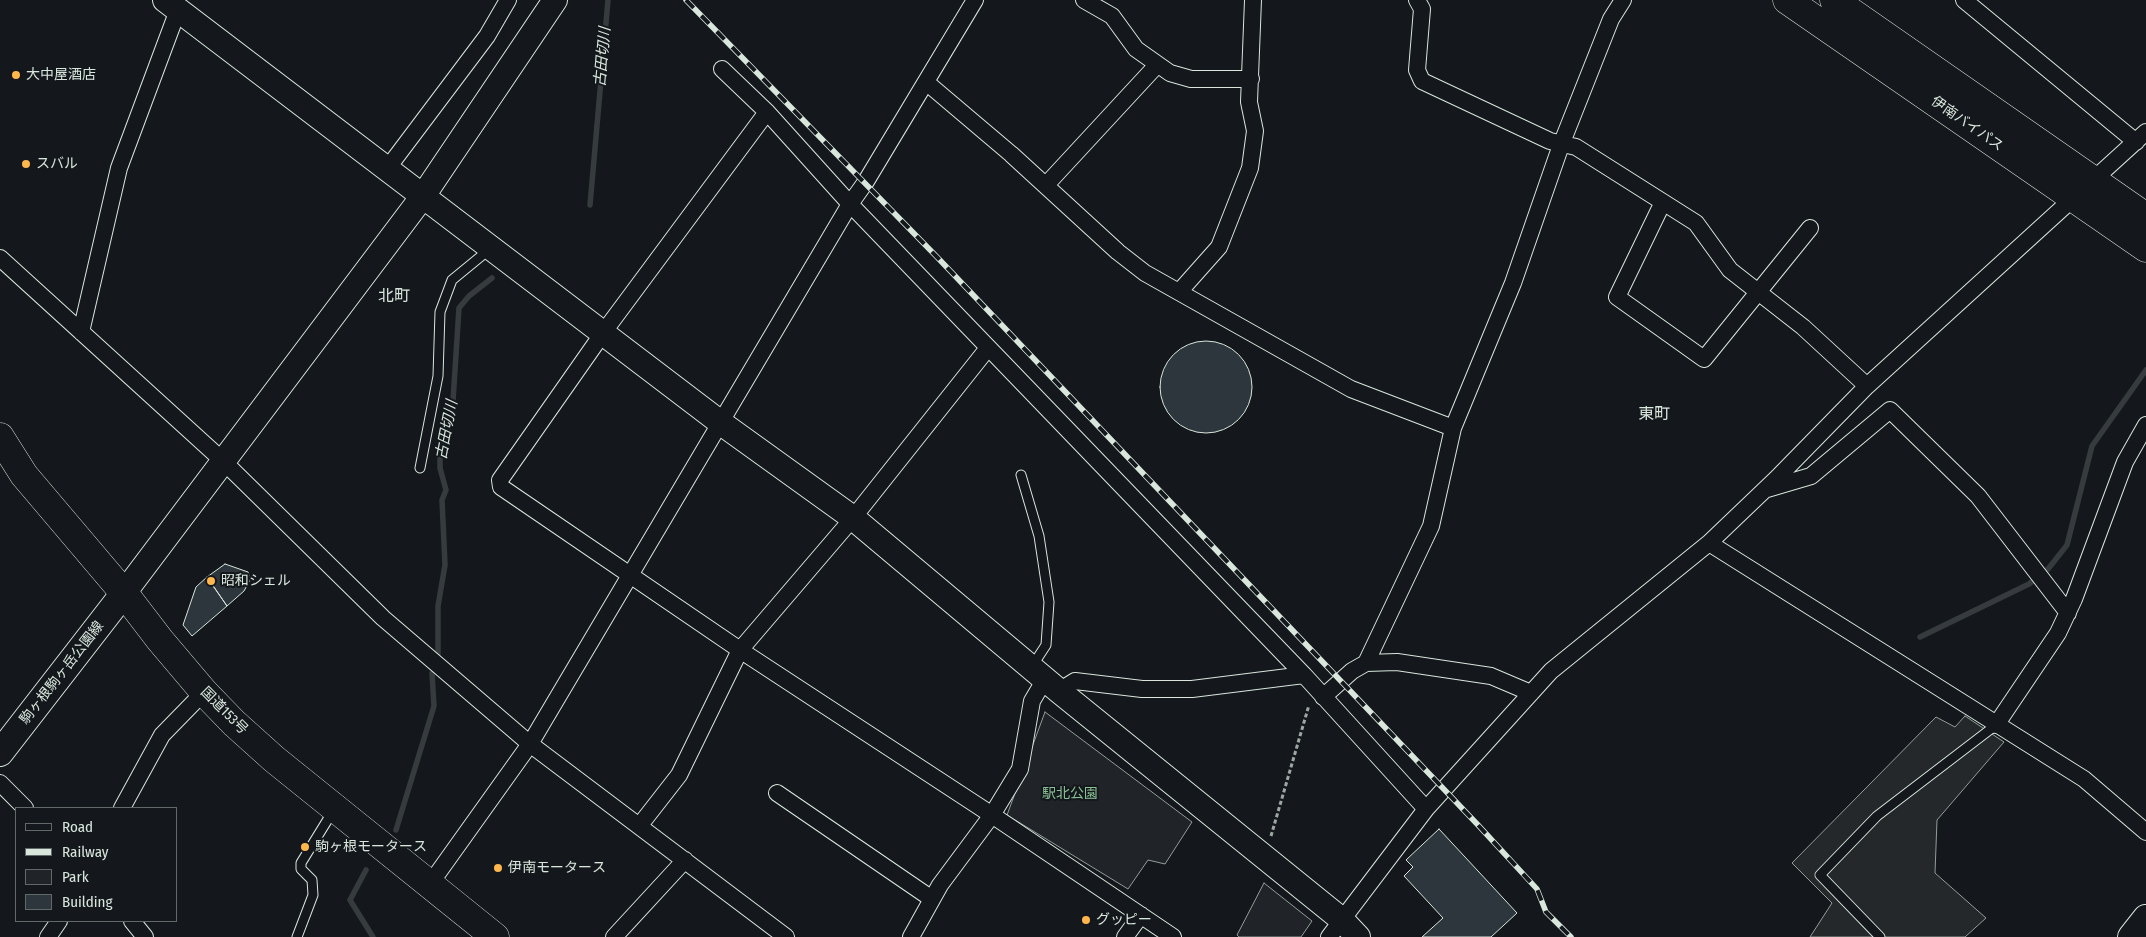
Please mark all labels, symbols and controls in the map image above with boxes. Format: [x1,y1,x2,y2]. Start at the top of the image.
water label: 古田切川 [591,26,615,88]
place label: 大中屋酒店 [26,67,96,83]
marker: 大中屋酒店 [10,69,22,81]
street label: 伊南バイパス [1928,93,2006,155]
place label: スバル [36,156,78,172]
marker: スバル [20,158,32,170]
district label: 北町 [378,287,410,307]
water label: 古田切川 [432,399,462,461]
district label: 東町 [1638,405,1670,425]
place label: 昭和シェル [221,573,291,589]
marker: 昭和シェル [205,575,217,587]
street label: 駒ヶ根駒ヶ岳公園線 [17,618,107,728]
street label: 国道153号 [197,684,251,738]
park label: 駅北公園 [1042,786,1098,802]
legend [15,807,178,922]
text: Road [62,818,93,836]
place label: 駒ヶ根モータース [315,839,427,855]
marker: 駒ヶ根モータース [299,841,311,853]
text: Railway [62,843,109,861]
place label: 伊南モータース [508,860,606,876]
marker: 伊南モータース [492,862,504,874]
text: Park [62,868,89,886]
text: Building [62,893,113,911]
place label: グッピー [1096,912,1152,928]
marker: グッピー [1080,914,1092,926]

